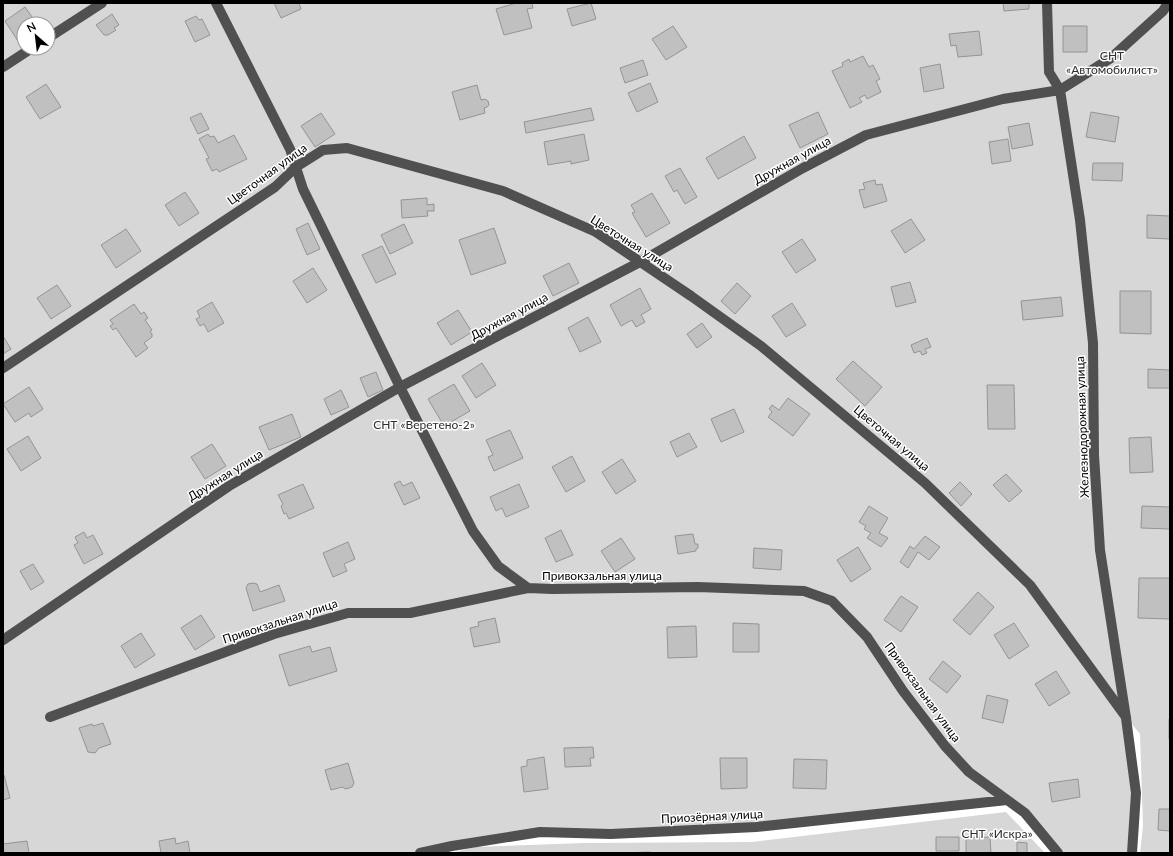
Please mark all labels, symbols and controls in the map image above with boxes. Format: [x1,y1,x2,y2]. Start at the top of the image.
north arrow [16,16,56,56]
text: N [24,19,38,34]
park label: СНТ «Автомобилист» [1066,48,1158,77]
street label: Дружная улица [751,133,833,187]
street label: Цветочная улица [224,140,310,208]
street label: Цветочная улица [588,212,676,274]
street label: Дружная улица [468,289,551,343]
street label: Железнодорожная улица [1072,356,1092,498]
street label: Цветочная улица [851,402,933,474]
park label: СНТ «Веретено-2» [373,417,475,432]
street label: Дружная улица [185,446,265,504]
street label: Привокзальная улица [542,568,662,583]
street label: Привокзальная улица [221,595,339,647]
street label: Привокзальная улица [882,639,964,745]
street label: Приозёрная улица [661,806,763,826]
park label: СНТ «Искра» [961,826,1033,841]

